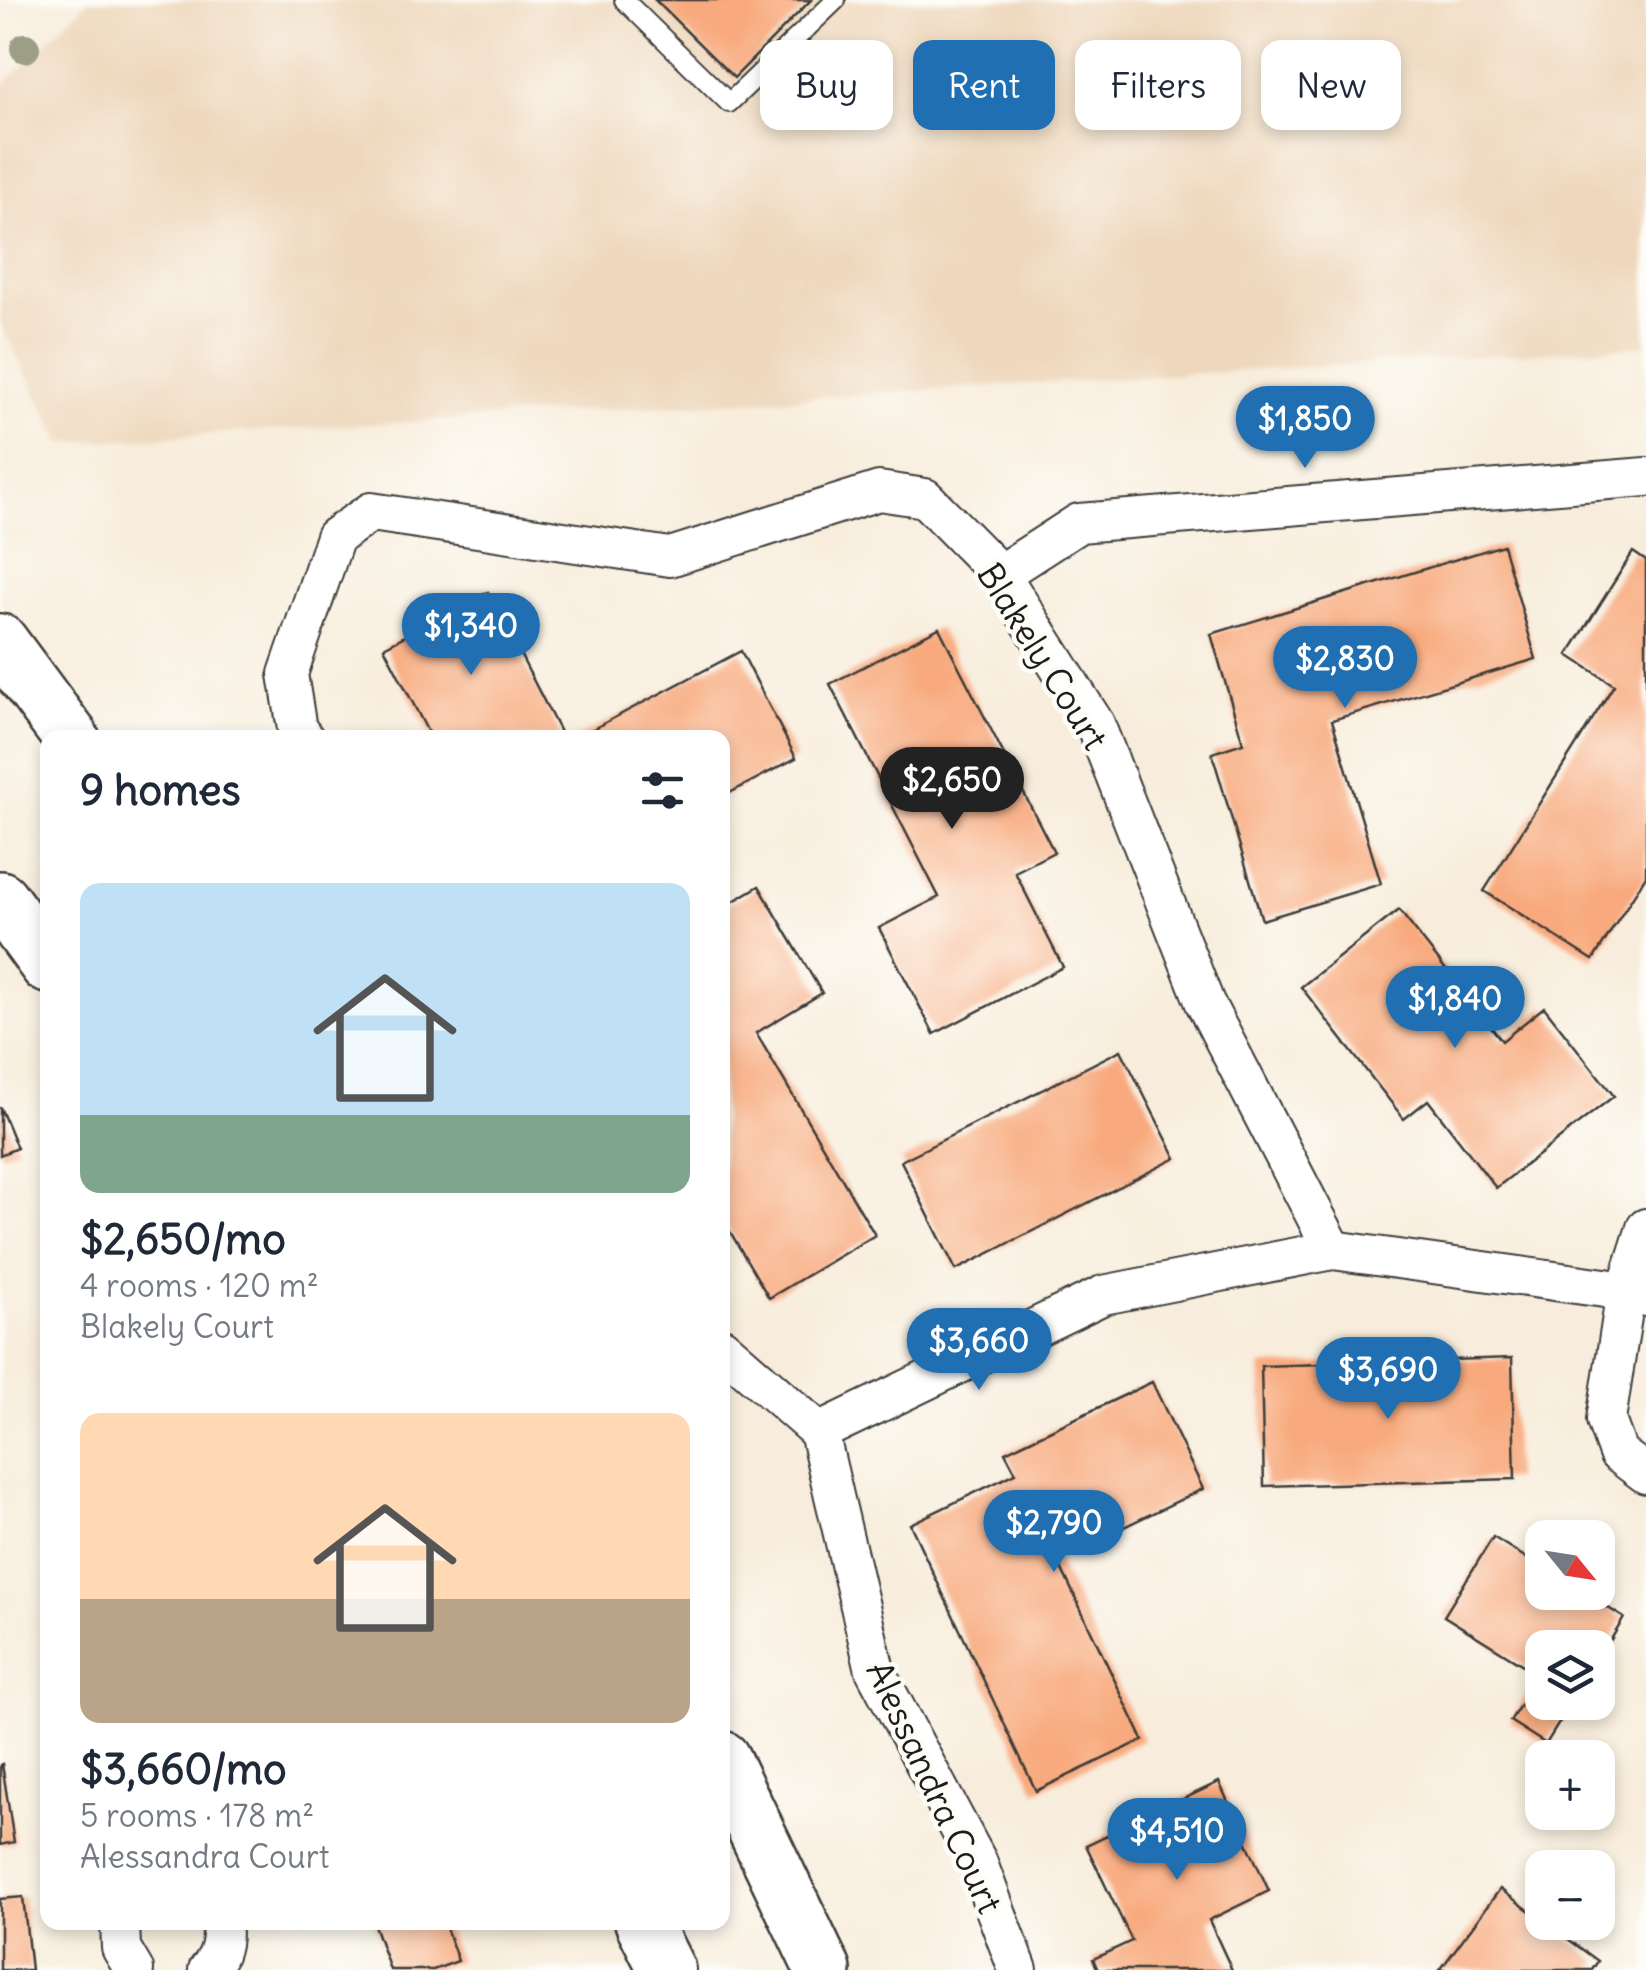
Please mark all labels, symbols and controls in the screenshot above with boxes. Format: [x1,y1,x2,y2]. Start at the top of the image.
chip: Buy [760,40,893,130]
chip: Rent [913,40,1055,130]
chip: Filters [1075,40,1241,130]
chip: New [1261,40,1401,130]
pin: $1,850 [1224,386,1386,471]
text: $1,850 [1258,398,1352,439]
street label: Blakely Court [968,554,1118,758]
pin: $1,340 [390,593,552,678]
text: $1,340 [424,605,518,646]
pin: $2,830 [1264,626,1426,711]
text: $2,830 [1295,638,1395,679]
pin: $2,650 [871,747,1033,832]
text: $2,650 [902,759,1002,800]
icon: filters [635,763,690,818]
text: 9 homes [80,764,241,816]
icon: home [295,948,475,1128]
pin: $1,840 [1374,966,1536,1051]
text: $1,840 [1408,978,1502,1019]
text: $2,650/mo [80,1213,286,1265]
text: 4 rooms · 120 m² [80,1265,319,1306]
text: Blakely Court [80,1306,274,1347]
pin: $3,660 [898,1308,1060,1393]
text: $3,660 [929,1320,1029,1361]
pin: $3,690 [1307,1337,1469,1422]
text: $3,690 [1338,1349,1438,1390]
icon: home [295,1478,475,1658]
pin: $2,790 [973,1490,1135,1575]
text: $2,790 [1005,1502,1103,1543]
north arrow [1525,1520,1615,1610]
map controls [1525,1520,1615,1940]
button: layers [1525,1630,1615,1720]
street label: Alessandra Court [857,1654,1013,1920]
button: + [1525,1740,1615,1830]
text: $3,660/mo [80,1743,287,1795]
text: 5 rooms · 178 m² [80,1795,314,1836]
pin: $4,510 [1096,1798,1258,1883]
text: $4,510 [1129,1810,1225,1851]
text: Alessandra Court [80,1836,330,1877]
button: − [1525,1850,1615,1940]

